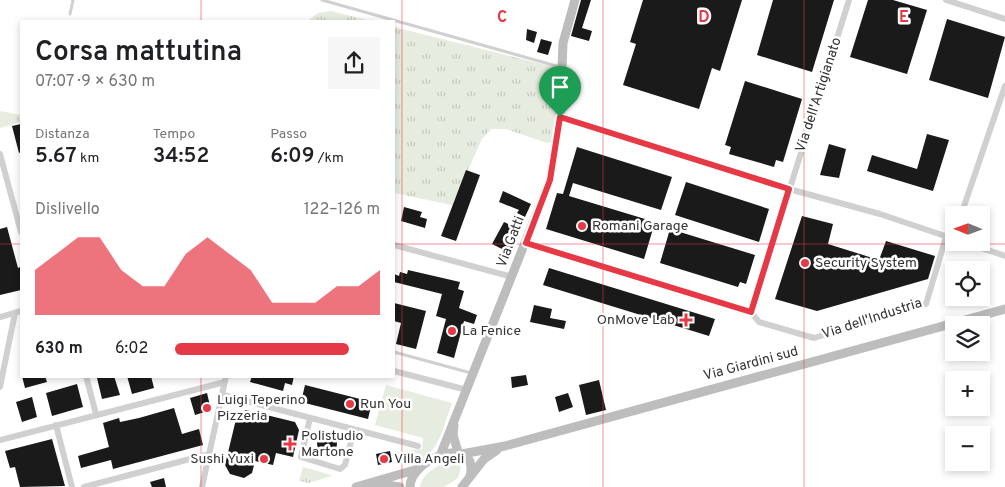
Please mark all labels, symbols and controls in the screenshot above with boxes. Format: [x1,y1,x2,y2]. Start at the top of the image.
text: C [497,8,507,28]
text: D [698,8,710,28]
text: E [899,8,909,28]
text: Corsa mattutina [35,35,242,71]
street label: Via dell'Artigianato [792,35,846,155]
button: share [328,37,380,89]
pin [539,66,581,117]
text: 07:07 · 9 × 630 m [35,72,155,92]
icon: arrive [546,73,574,101]
text: Distanza [35,126,90,143]
text: Tempo [153,126,195,143]
text: Passo [270,126,307,143]
text: 5.67 [35,143,77,170]
text: 34:52 [153,143,209,170]
text: 6:09 [270,143,315,170]
text: km [77,150,99,167]
text: /km [315,150,344,167]
text: Dislivello [35,200,100,220]
text: 122–126 m [304,200,380,220]
north arrow [945,206,990,251]
map controls [945,206,990,471]
street label: Via Gatti [493,214,529,270]
place label: Romani Garage [592,218,688,235]
marker: Romani Garage [576,220,588,232]
place label: Security System [815,255,917,272]
marker: Security System [799,257,811,269]
button: locate [945,261,990,306]
street label: Via dell'Industria [820,295,924,343]
place label: OnMove Lab [597,312,675,329]
marker: OnMove Lab [679,313,693,327]
button: layers [945,316,990,361]
place label: La Fenice [462,323,521,340]
marker: La Fenice [446,325,458,337]
text: 630 m [35,339,83,359]
text: 6:02 [115,339,148,359]
street label: Via Giardini sud [702,343,800,385]
button: + [945,371,990,416]
place label: Luigi Teperino Pizzeria [217,392,306,425]
place label: Run You [360,396,411,413]
marker: Run You [344,398,356,410]
marker: Luigi Teperino Pizzeria [201,402,213,414]
button: − [945,426,990,471]
place label: Polistudio Martone [301,428,364,461]
marker: Polistudio Martone [283,437,297,451]
place label: Sushi Yuxi [190,451,254,468]
place label: Villa Angeli [394,451,464,468]
marker: Sushi Yuxi [258,453,270,465]
marker: Villa Angeli [378,453,390,465]

